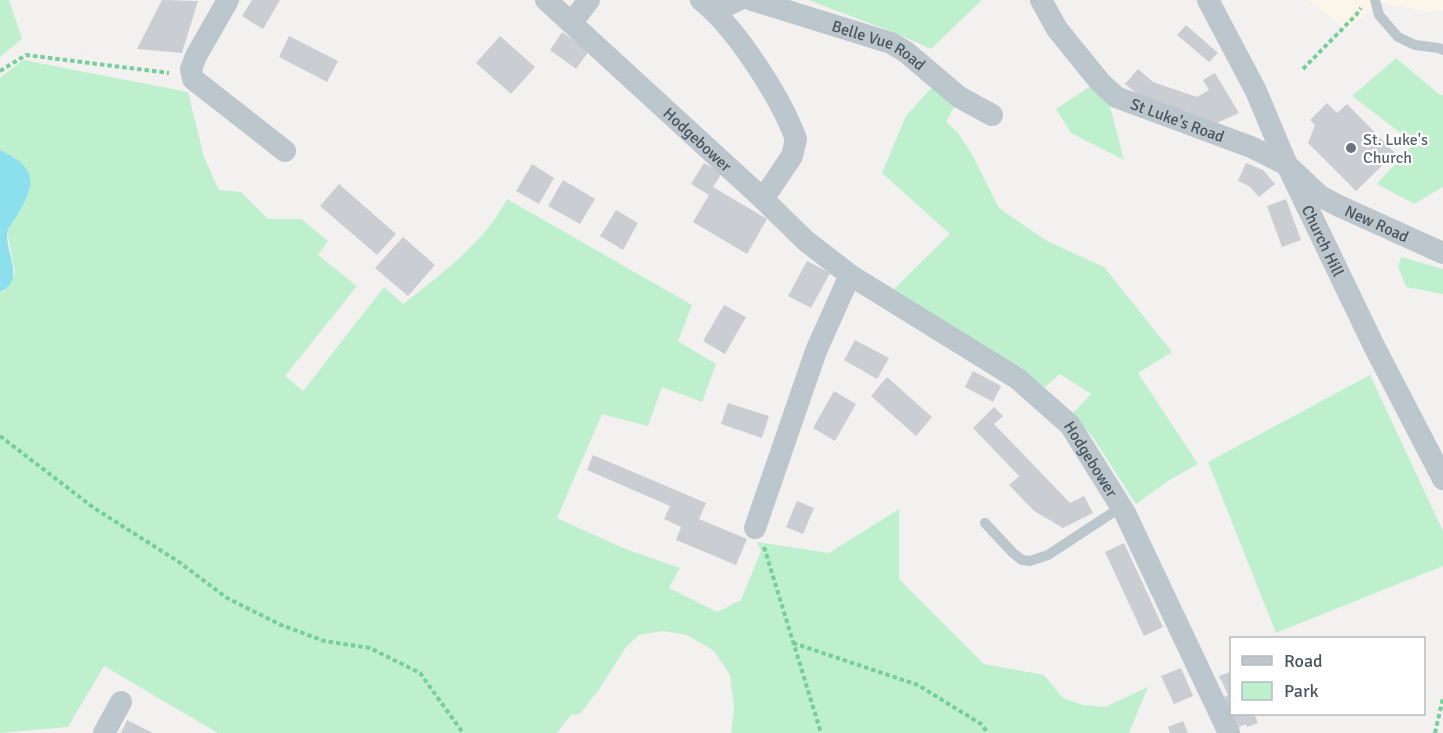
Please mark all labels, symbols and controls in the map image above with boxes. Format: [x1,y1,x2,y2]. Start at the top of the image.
street label: Belle Vue Road [829,16,929,75]
street label: St Luke's Road [1128,94,1227,147]
street label: Hodgebower [659,104,736,176]
place label: St. Luke's Church [1363,130,1428,168]
marker: St. Luke's Church [1344,141,1358,155]
street label: New Road [1341,201,1412,247]
street label: Church Hill [1297,202,1348,280]
street label: Hodgebower [1059,418,1122,501]
legend [1230,637,1425,715]
text: Road [1284,650,1323,672]
text: Park [1284,680,1319,702]

